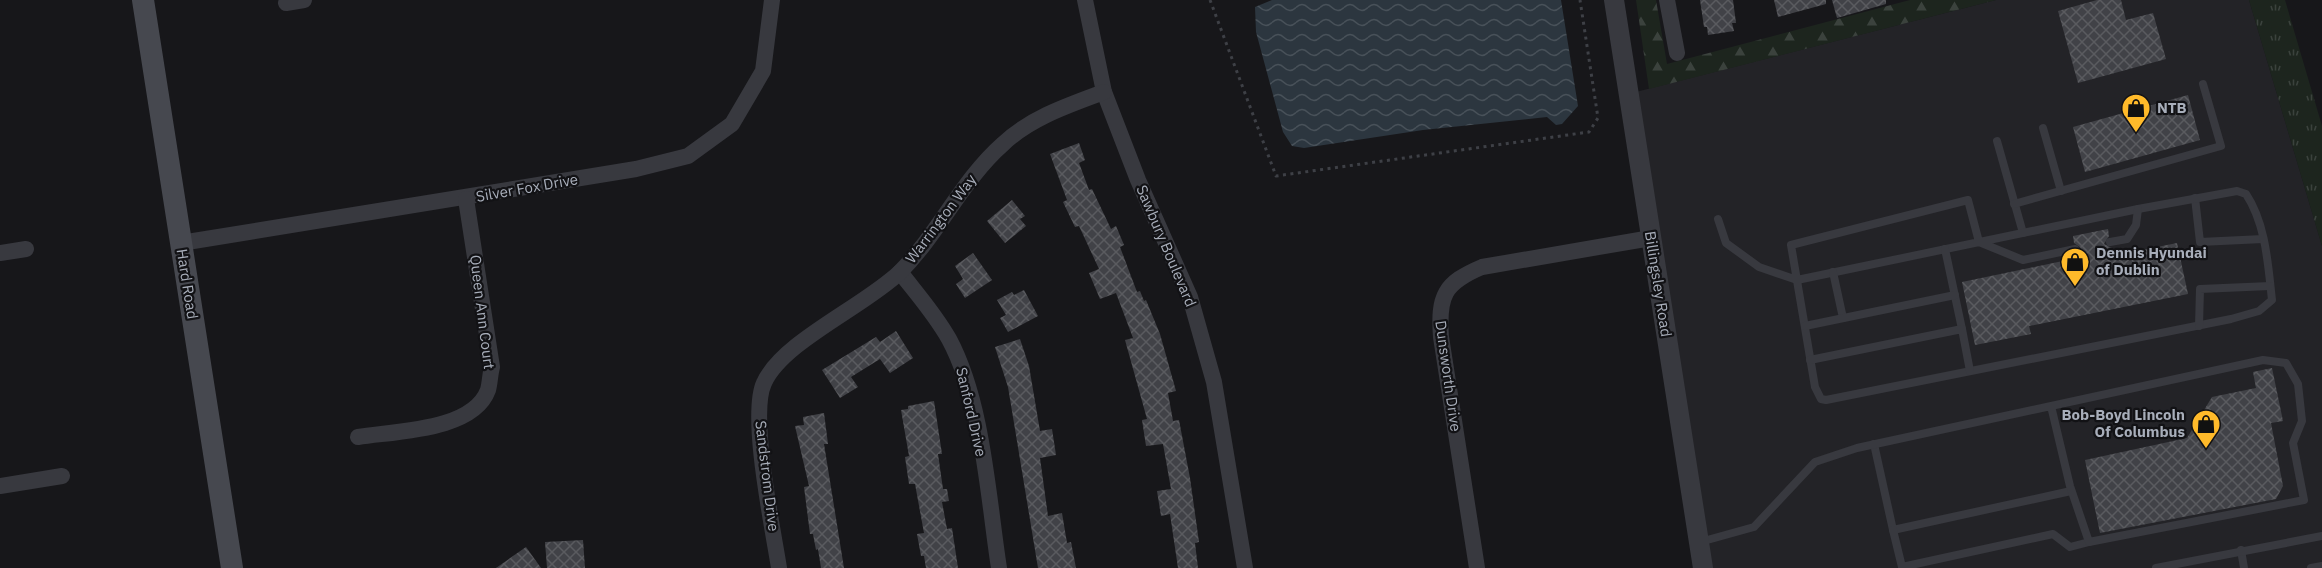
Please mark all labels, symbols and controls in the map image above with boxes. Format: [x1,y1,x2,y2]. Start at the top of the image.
shop icon: NTB [2120,92,2152,134]
place label: NTB [2157,98,2187,117]
street label: Silver Fox Drive [474,169,579,206]
street label: Warrington Way [901,170,981,267]
street label: Sawbury Boulevard [1132,182,1201,310]
street label: Billingsley Road [1641,230,1676,338]
place label: Dennis Hyundai of Dublin [2096,243,2207,279]
shop icon: Dennis Hyundai of Dublin [2059,246,2091,288]
street label: Hard Road [173,247,202,320]
street label: Queen Ann Court [466,254,499,370]
street label: Dunsworth Drive [1431,319,1466,433]
street label: Sanford Drive [952,365,991,458]
place label: Bob-Boyd Lincoln Of Columbus [2062,405,2185,441]
shop icon: Bob-Boyd Lincoln Of Columbus [2190,408,2222,450]
street label: Sandstrom Drive [751,419,784,533]

